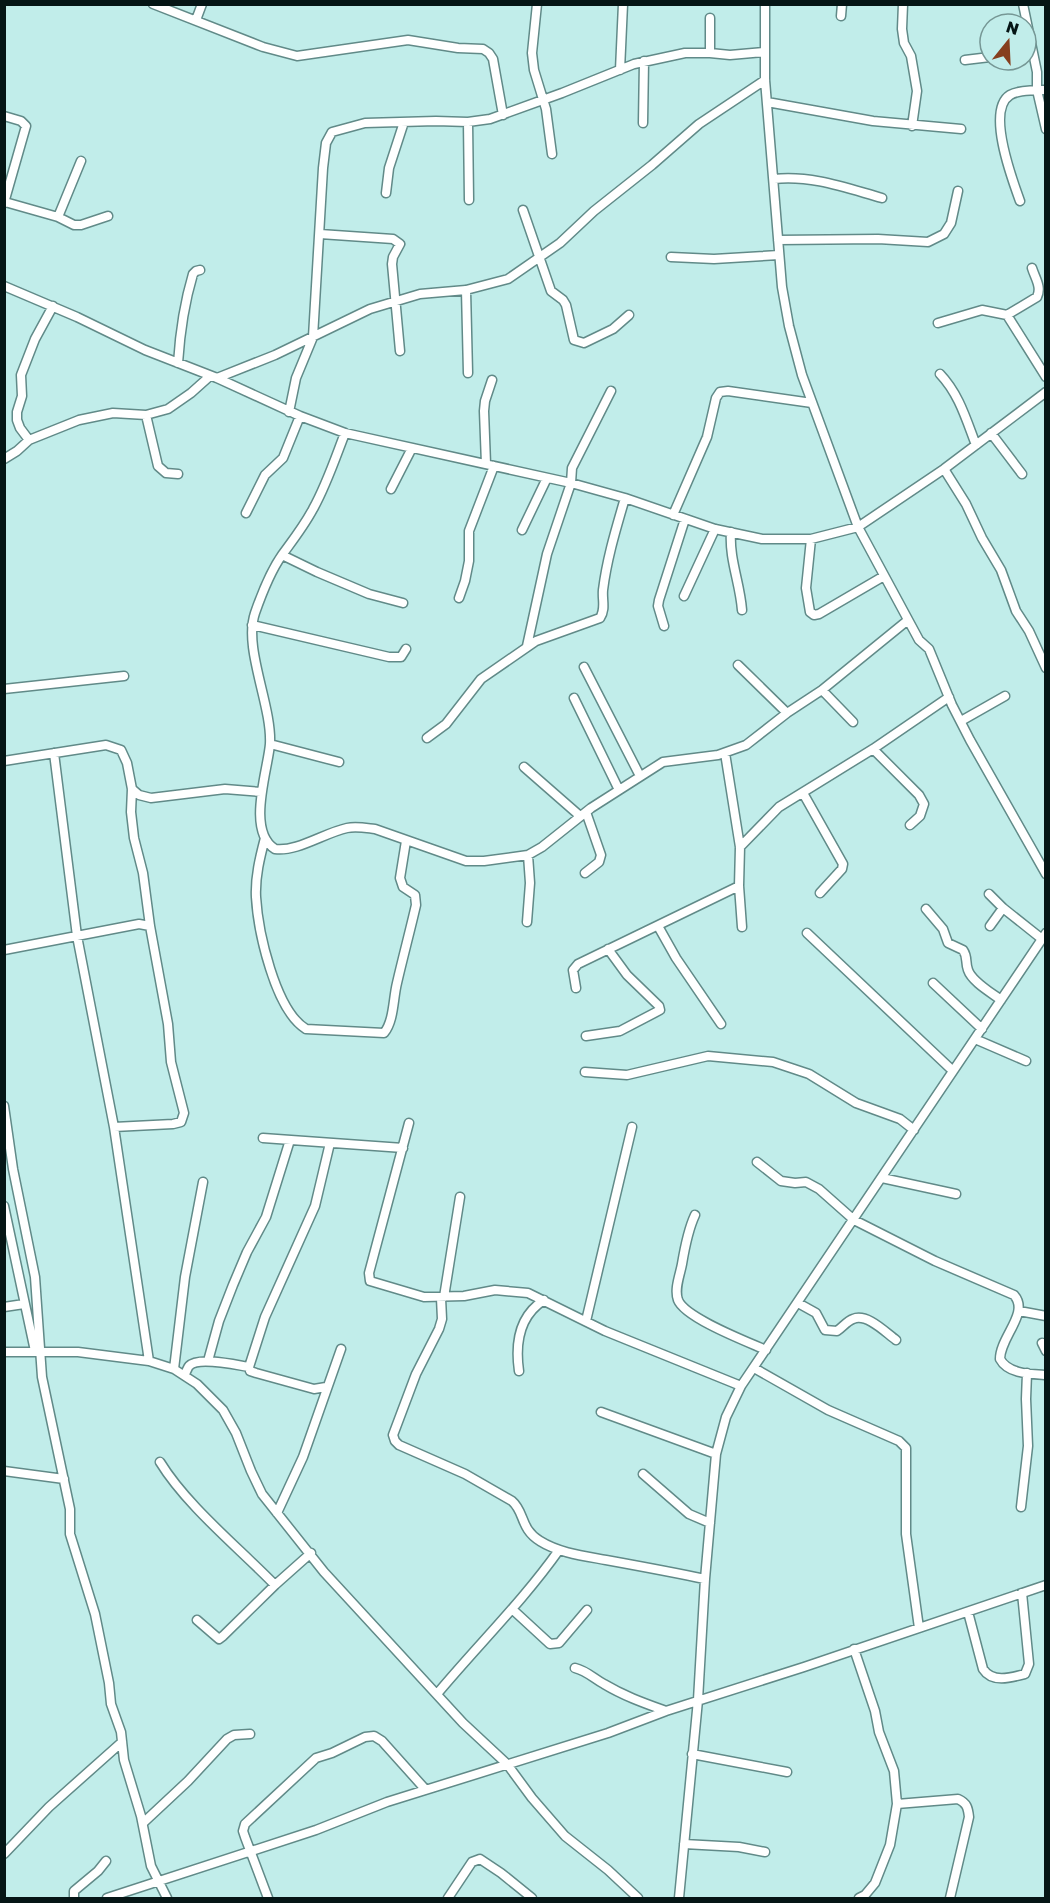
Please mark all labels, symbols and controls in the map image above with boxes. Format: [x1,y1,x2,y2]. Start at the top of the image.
north arrow [978,12,1038,72]
text: N [1004,16,1022,39]

